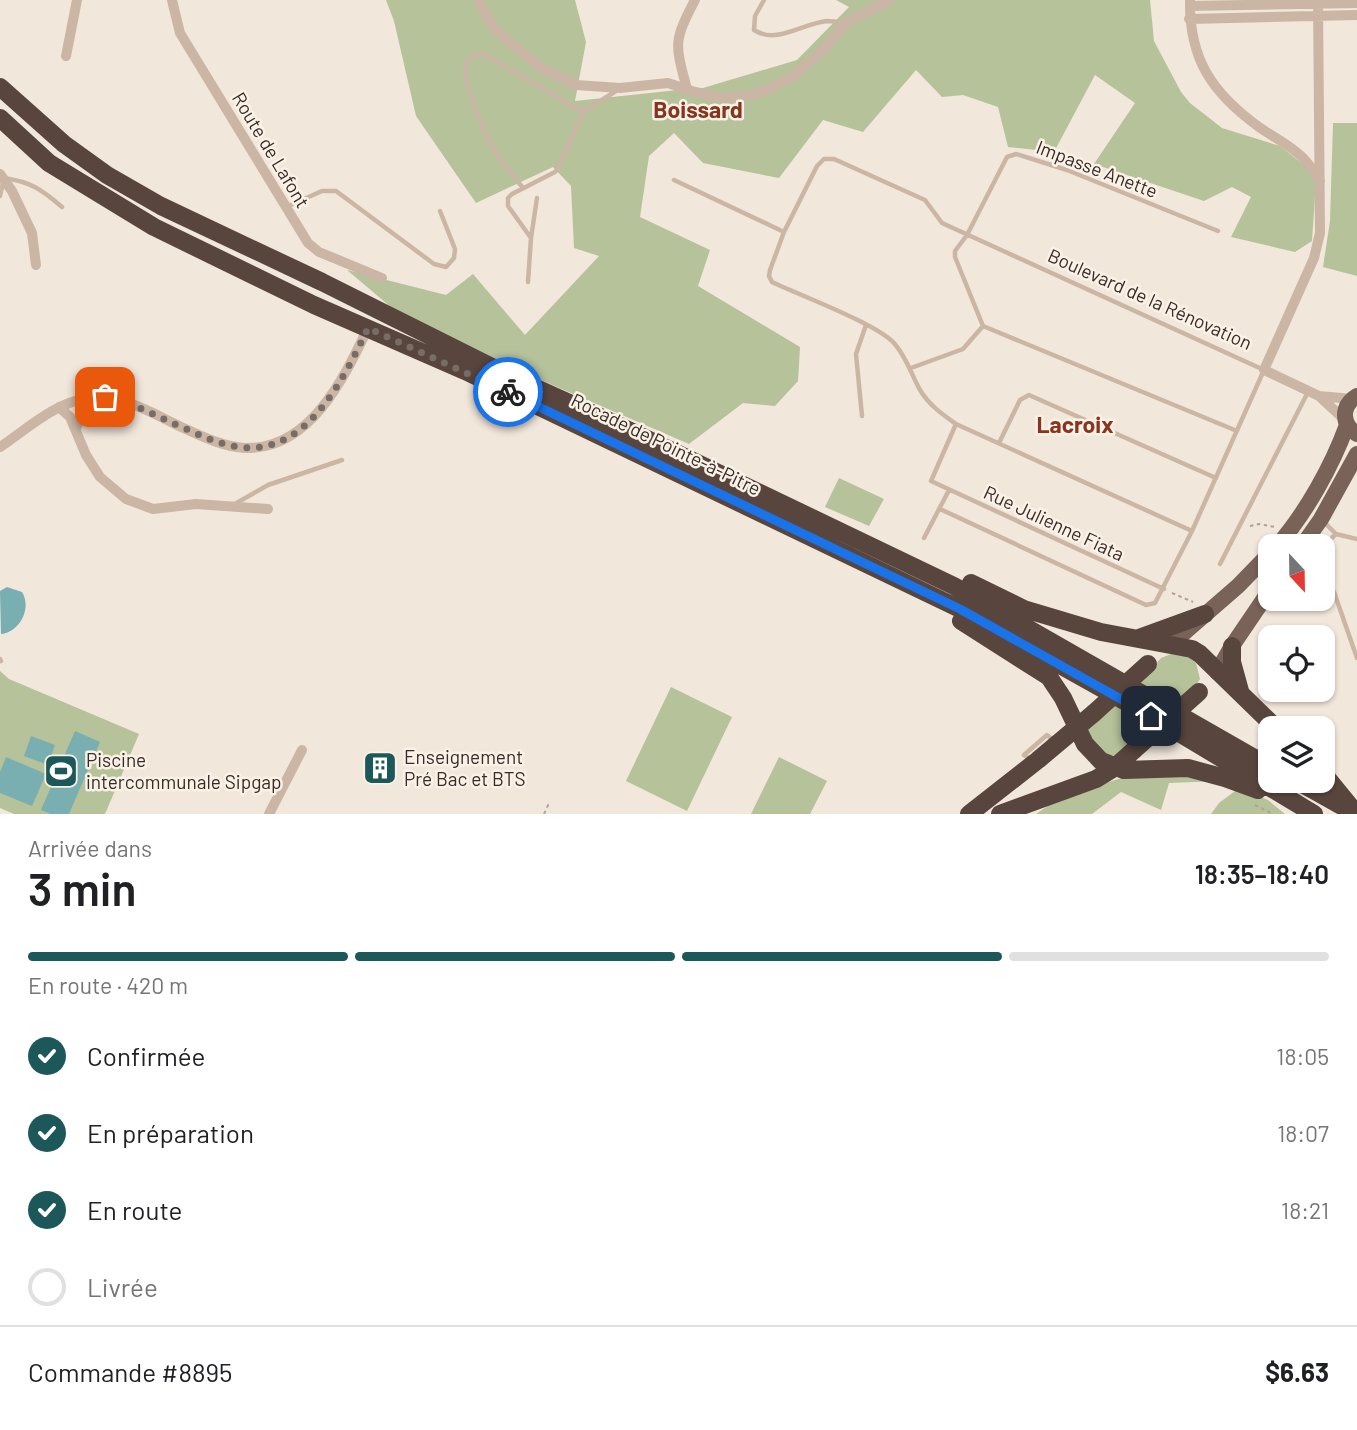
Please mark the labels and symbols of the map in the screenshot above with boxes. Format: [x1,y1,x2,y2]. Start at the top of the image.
street label: Route de Lafont [228,88,315,212]
district label: Boissard [653,95,743,123]
street label: Impasse Anette [1033,135,1161,202]
street label: Boulevard de la Rénovation [1045,243,1256,354]
courier [473,357,543,427]
pin [75,367,135,427]
street label: Rocade de Pointe-à-Pitre [568,388,765,499]
district label: Lacroix [1036,410,1114,438]
street label: Rue Julienne Fiata [980,480,1128,565]
north arrow [1258,534,1335,611]
pin [1121,686,1181,746]
place label: Enseignement Pré Bac et BTS [404,745,526,790]
place label: Piscine intercommunale Sipgap [86,748,282,793]
building icon: Enseignement Pré Bac et BTS [361,749,399,787]
sports icon: Piscine intercommunale Sipgap [42,752,80,790]

